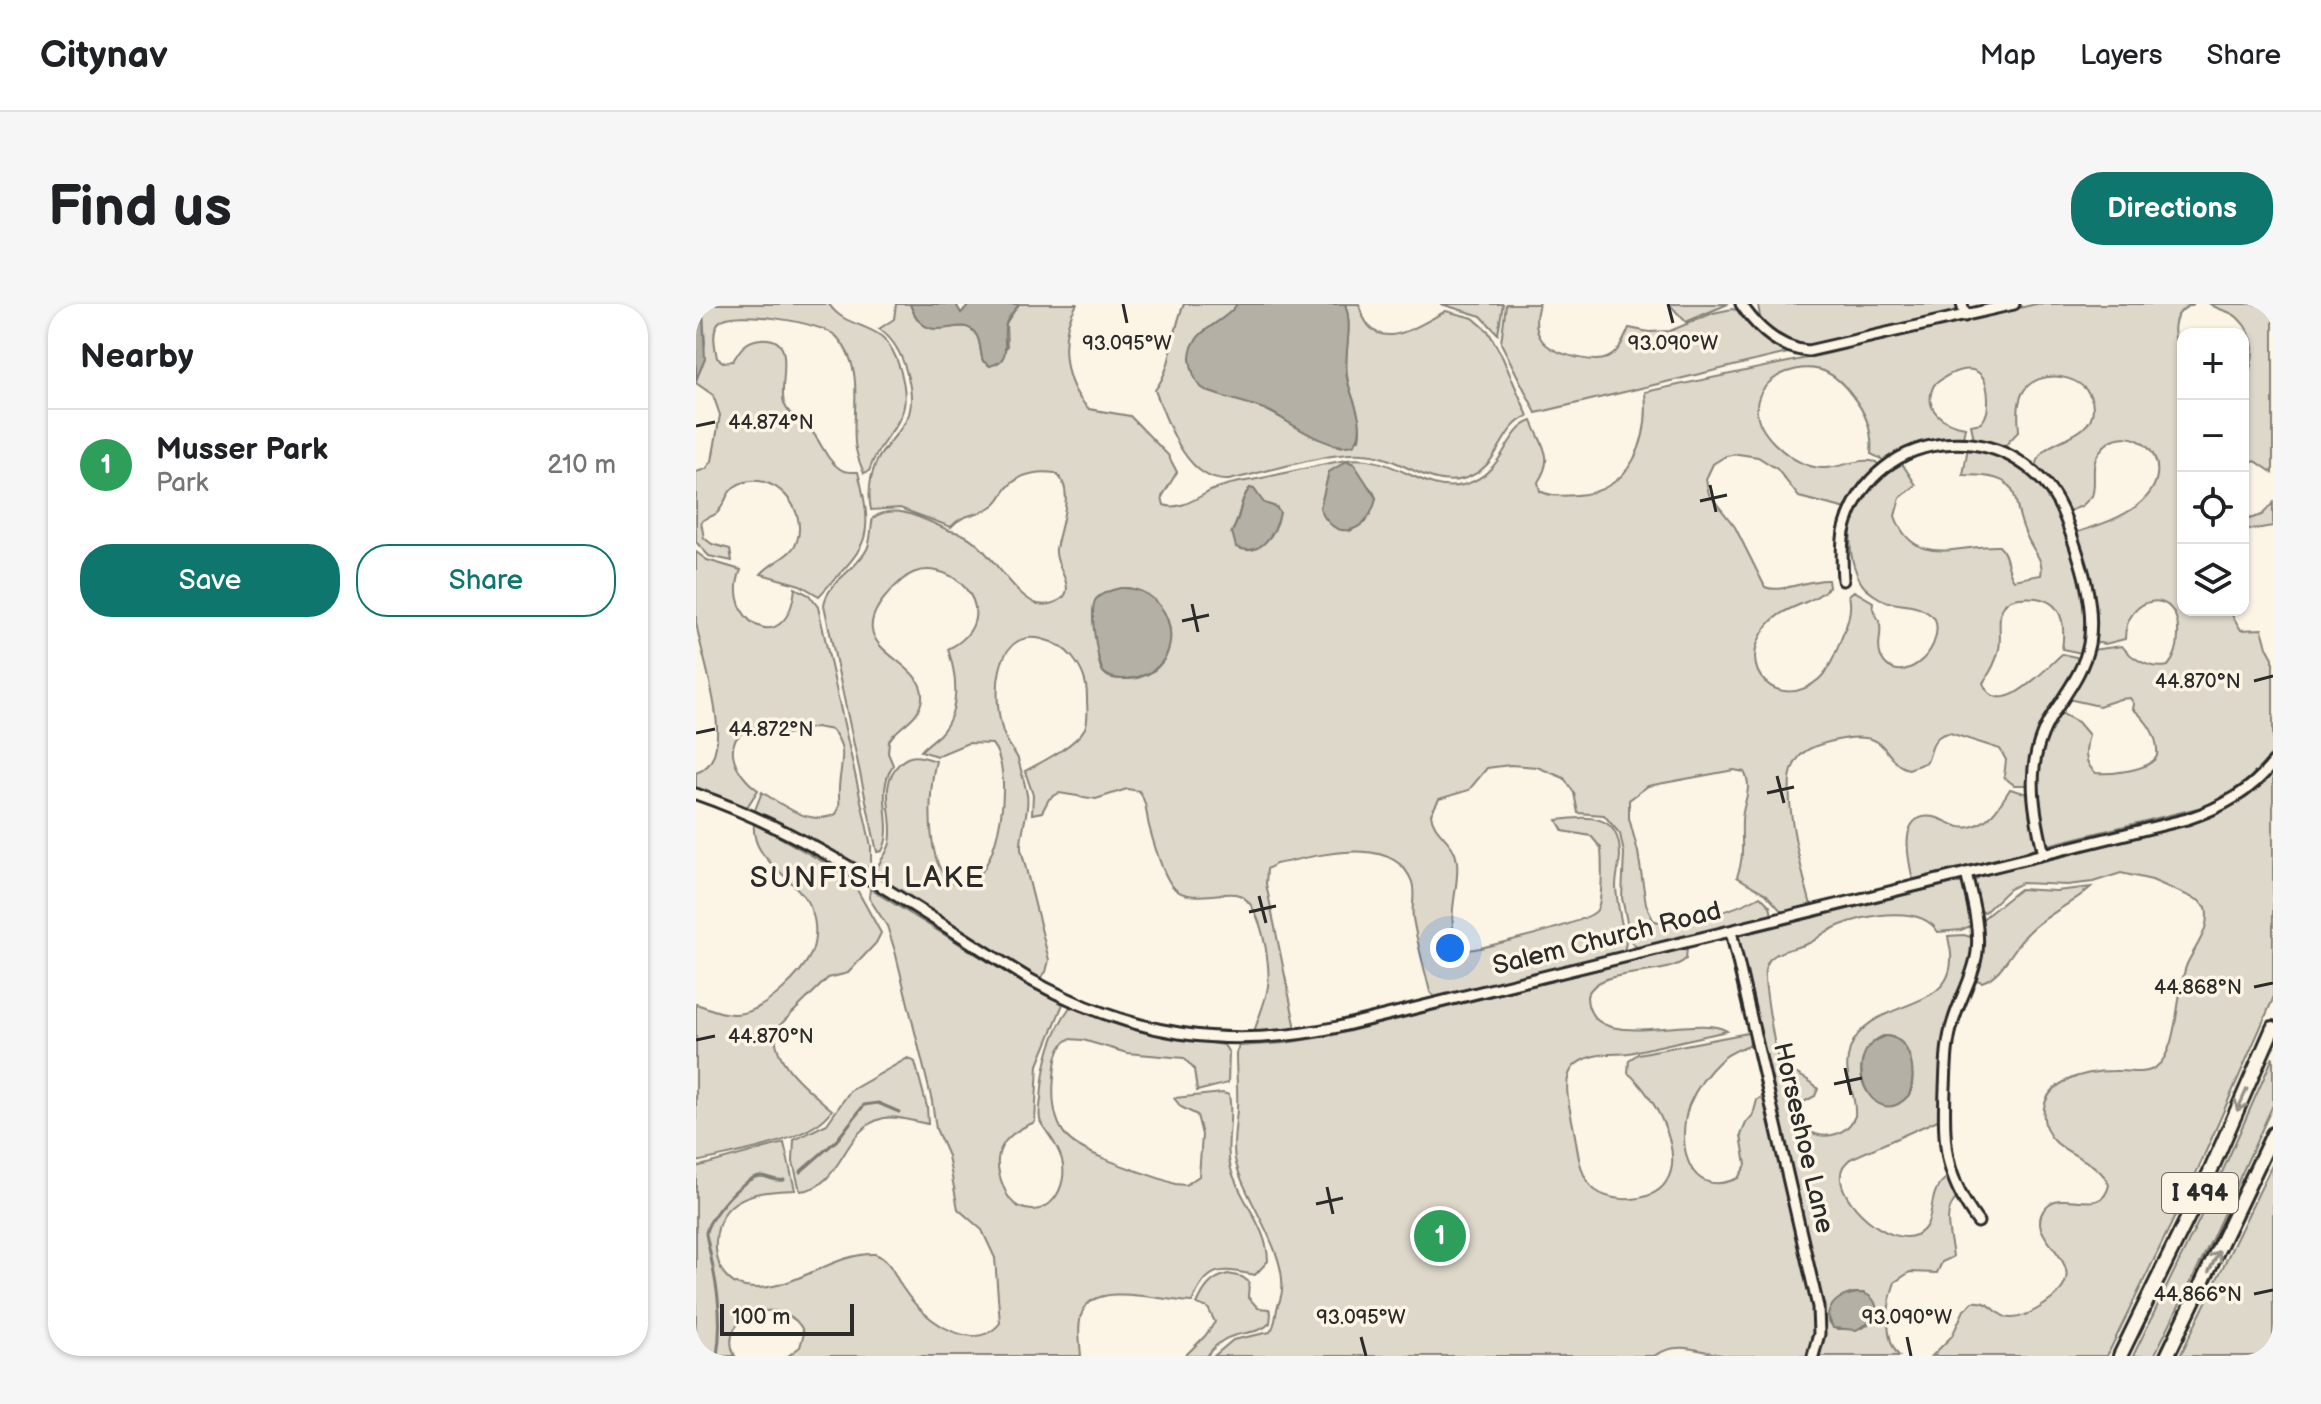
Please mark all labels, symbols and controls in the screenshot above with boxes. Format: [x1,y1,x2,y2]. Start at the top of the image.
text: Citynav [40,33,167,78]
text: Map [1980,39,2036,72]
text: Layers [2080,39,2163,72]
text: Share [2207,39,2281,72]
button: Directions [2071,172,2273,245]
text: Find us [48,175,232,242]
map controls [2177,328,2249,616]
button: + [2177,328,2249,400]
text: 93.095°W [1082,332,1172,356]
text: 93.090°W [1628,332,1718,356]
text: Nearby [80,336,194,377]
button: − [2177,400,2249,472]
text: 44.874°N [728,411,814,435]
text: Musser Park [156,432,328,468]
text: 1 [101,450,111,481]
text: 210 m [547,450,616,481]
text: Park [156,468,208,499]
button: locate [2177,472,2249,544]
button: Save [80,544,340,617]
button: Share [356,544,616,617]
button: layers [2177,544,2249,616]
text: 44.870°N [2155,670,2241,694]
text: 44.872°N [728,718,814,742]
district label: SUNFISH LAKE [750,860,986,896]
street label: Salem Church Road [1490,896,1724,982]
your location [1430,928,1470,968]
text: 44.868°N [2154,976,2242,1000]
text: 44.870°N [728,1025,814,1049]
street label: Horseshoe Lane [1766,1040,1840,1236]
one-way arrow [2234,1087,2249,1111]
road number: I 494 [2162,1173,2238,1213]
pin: 1 [1414,1206,1466,1266]
one-way arrow [2207,1250,2222,1274]
text: 44.866°N [2154,1283,2242,1307]
scale bar [720,1300,854,1336]
text: 100 m [732,1304,791,1331]
text: 93.095°W [1316,1306,1406,1330]
text: 93.090°W [1862,1306,1952,1330]

